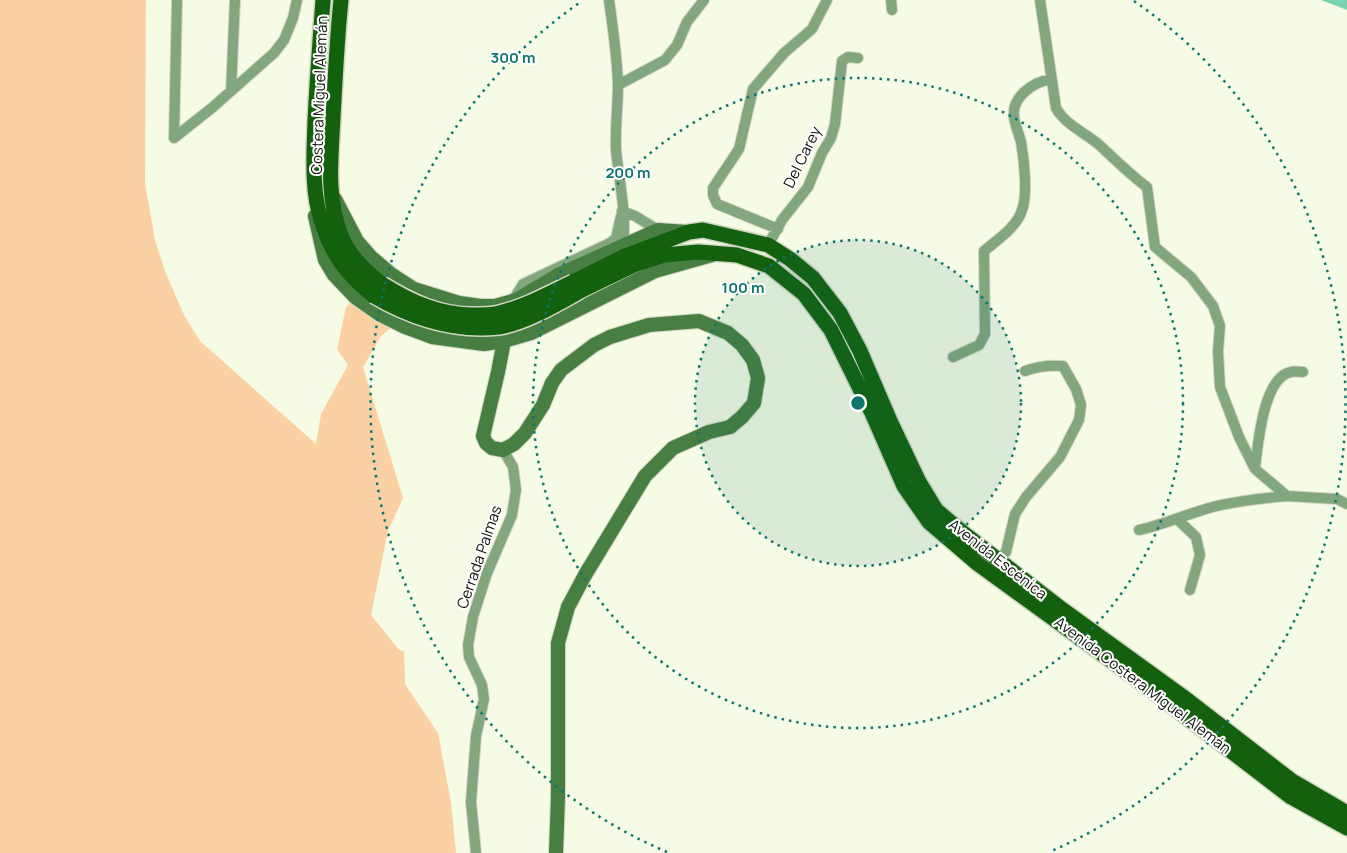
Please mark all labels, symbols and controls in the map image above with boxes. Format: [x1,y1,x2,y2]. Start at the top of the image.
street label: Costera Miguel Alemán [306,15,332,175]
text: 300 m [491,47,535,68]
street label: Del Carey [778,123,826,191]
text: 200 m [605,162,651,183]
text: 100 m [722,277,764,298]
centre of rings [849,394,867,412]
street label: Cerrada Palmas [451,502,507,611]
street label: Avenida Escénica [944,514,1052,604]
street label: Avenida Costera Miguel Alemán [1050,611,1236,759]

